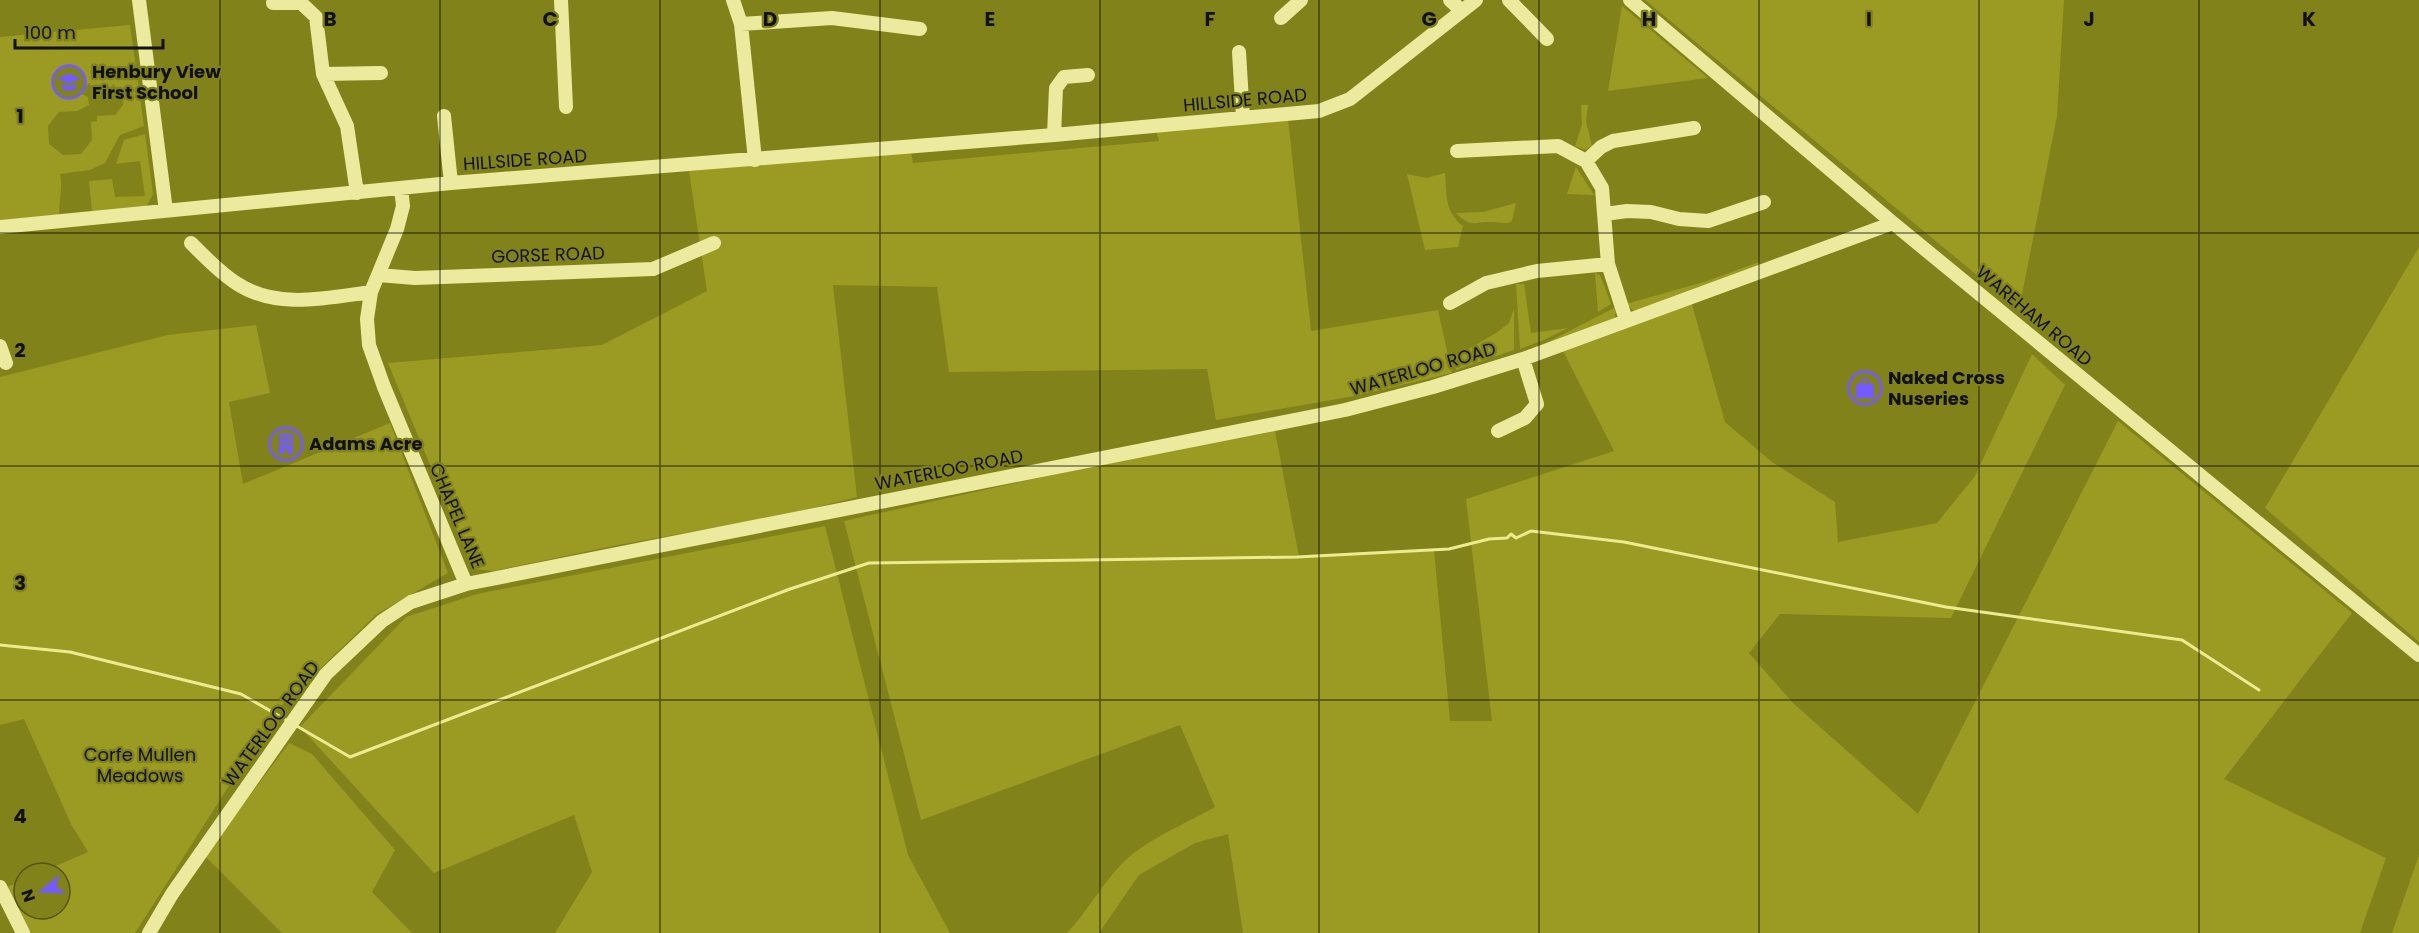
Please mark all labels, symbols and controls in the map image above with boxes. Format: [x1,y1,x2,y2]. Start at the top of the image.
text: B [323,5,337,33]
text: C [542,5,558,33]
text: D [763,5,777,33]
text: E [985,5,995,33]
text: F [1205,5,1216,33]
text: G [1421,5,1437,33]
text: H [1642,5,1656,33]
text: I [1866,5,1872,33]
text: J [2083,5,2095,33]
text: K [2302,5,2316,33]
scale bar [15,12,164,50]
text: 100 m [24,20,76,45]
place label: Henbury View First School [92,59,221,105]
school or university icon: Henbury View First School [51,64,87,100]
street label: HILLSIDE ROAD [1182,82,1308,117]
text: 1 [16,102,24,130]
street label: HILLSIDE ROAD [462,143,588,176]
street label: GORSE ROAD [491,240,605,269]
street label: WAREHAM ROAD [1971,260,2098,372]
text: 2 [14,336,26,364]
street label: WATERLOO ROAD [1347,336,1499,401]
place label: Naked Cross Nuseries [1888,365,2005,411]
shop icon: Naked Cross Nuseries [1847,370,1883,406]
building icon: Adams Acre [268,426,304,462]
place label: Adams Acre [309,431,423,456]
street label: WATERLOO ROAD [873,443,1025,496]
street label: CHAPEL LANE [424,459,491,572]
text: 3 [14,569,26,597]
street label: WATERLOO ROAD [216,655,325,792]
park label: Corfe Mullen Meadows [84,742,196,788]
text: 4 [13,802,27,830]
north arrow [12,861,72,921]
text: N [15,886,41,905]

